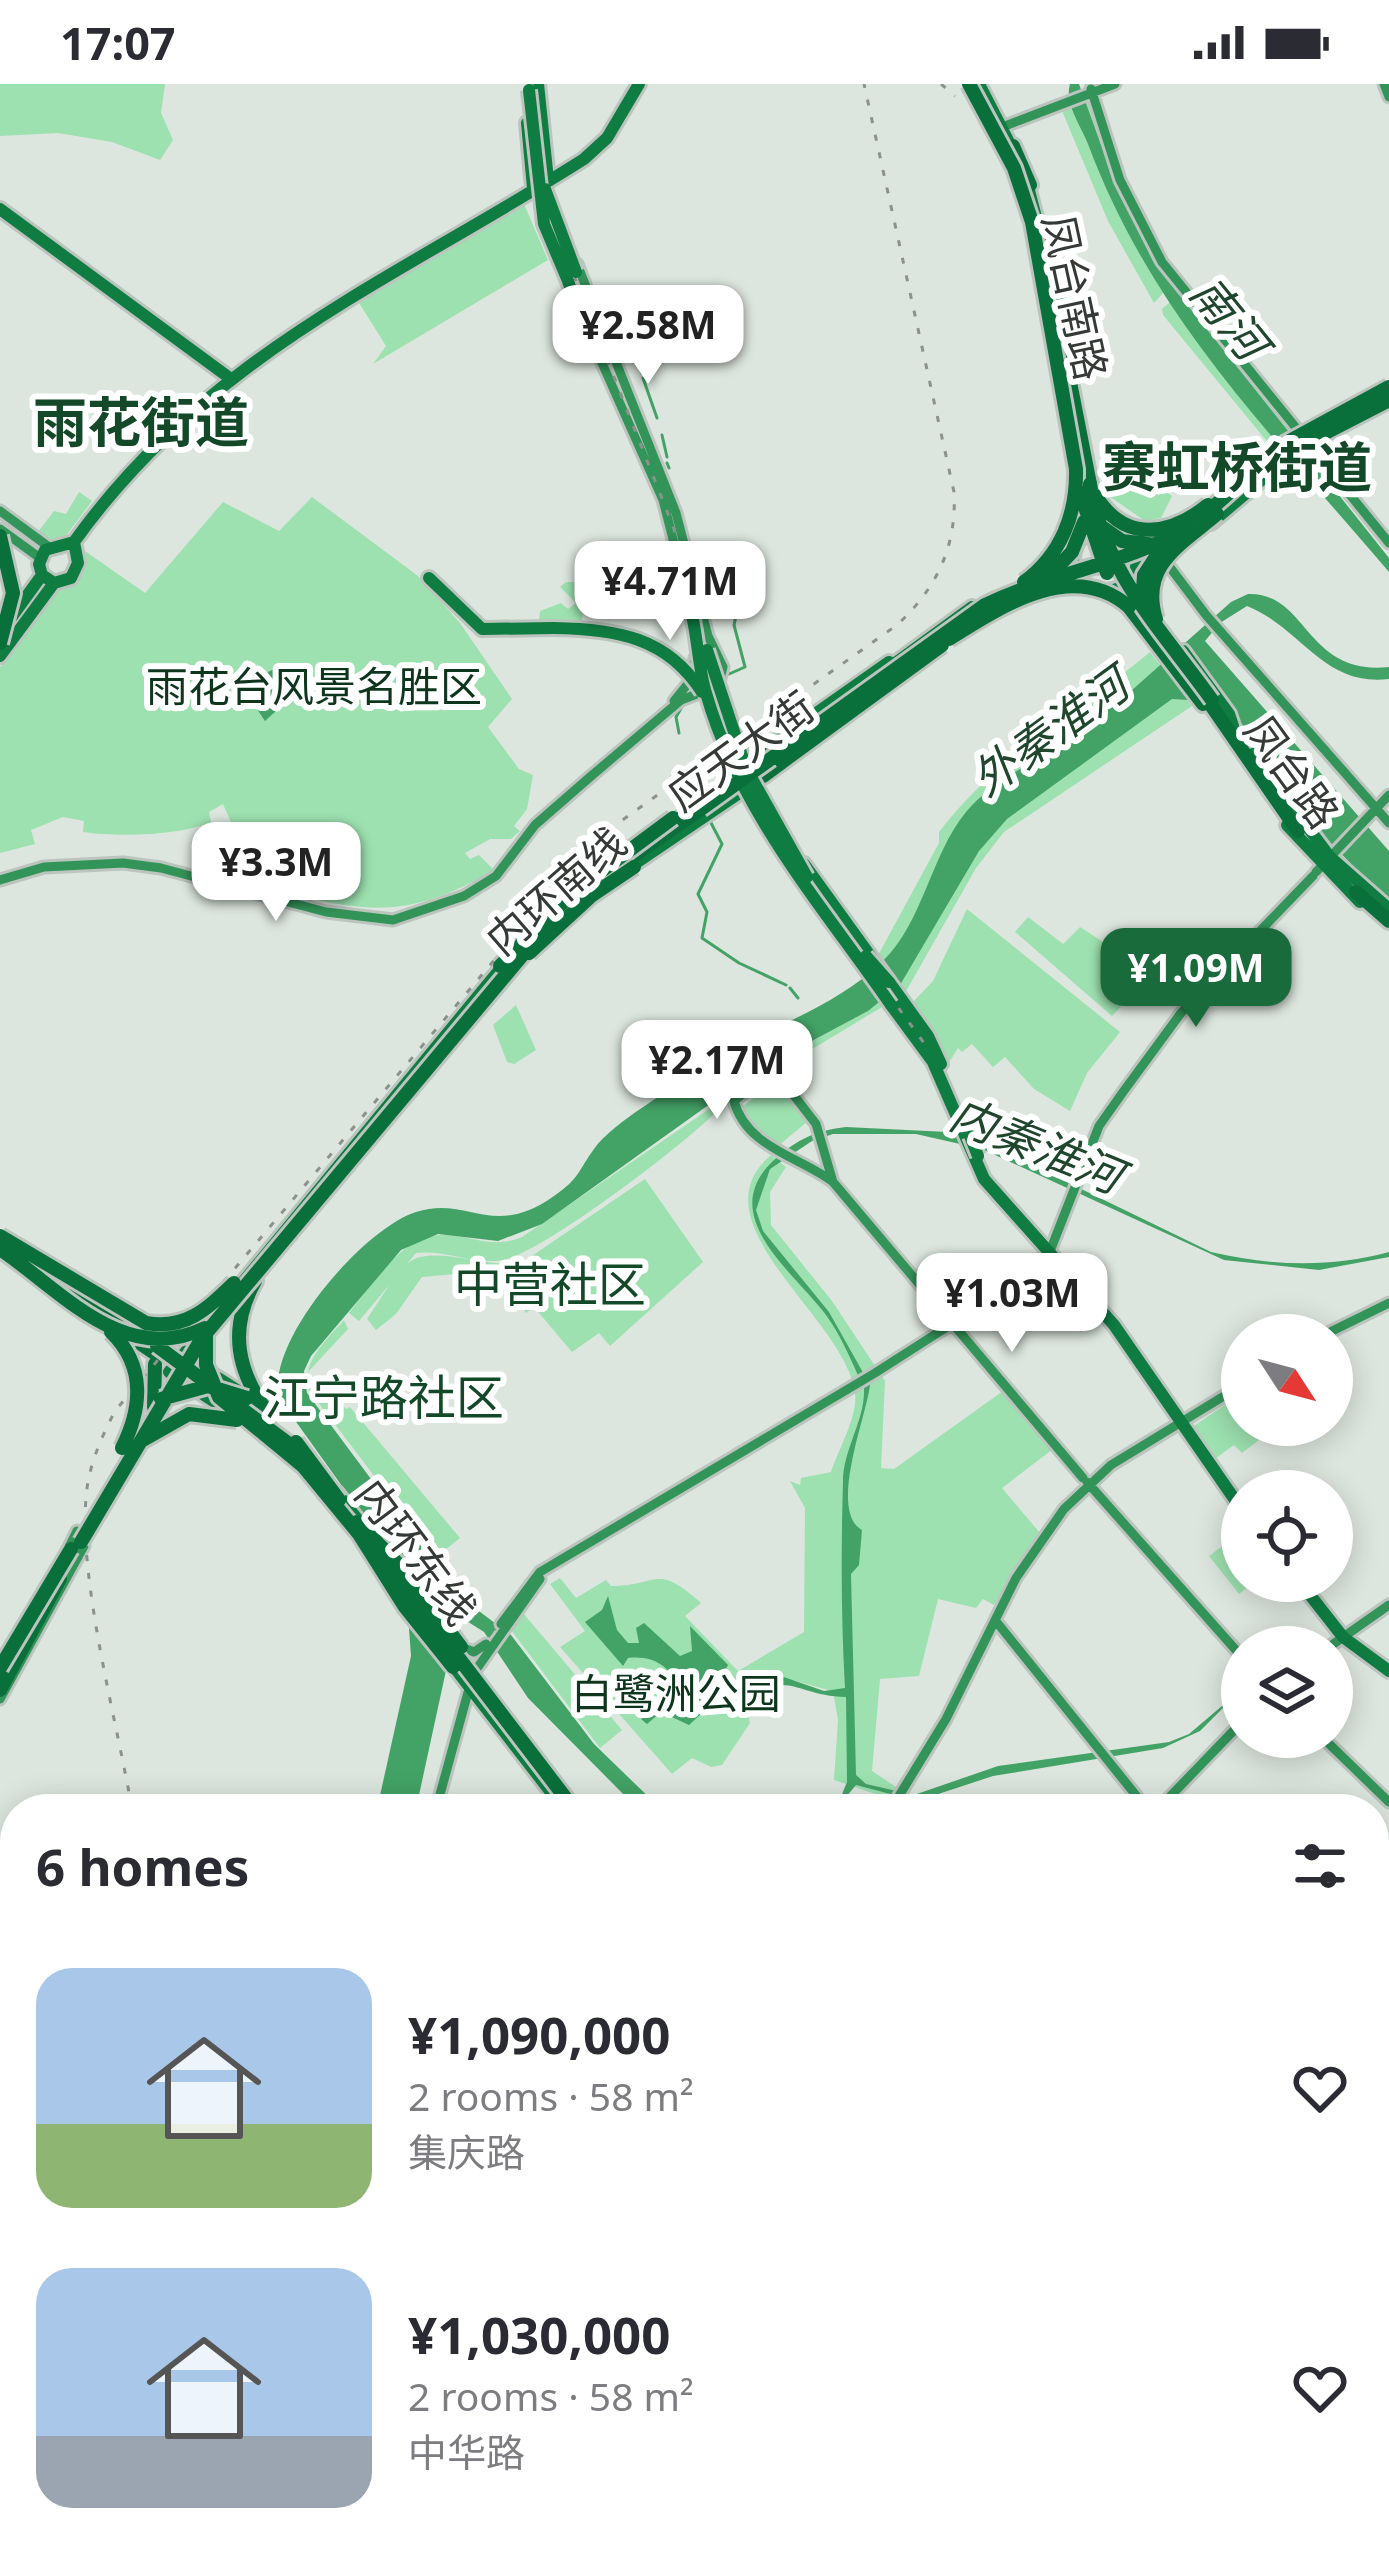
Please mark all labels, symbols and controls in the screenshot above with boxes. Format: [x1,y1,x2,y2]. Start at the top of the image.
text: 17:07 [60,12,176,73]
street label: 凤台南路 [1031,209,1121,385]
water label: 南河 [1178,263,1287,377]
pin: ¥2.58M [550,285,746,387]
text: ¥2.58M [580,297,716,350]
district label: 雨花街道 [33,384,249,458]
district label: 赛虹桥街道 [1102,429,1372,503]
pin: ¥4.71M [572,541,768,643]
text: ¥4.71M [602,553,738,606]
water label: 外秦淮河 [958,649,1146,809]
park label: 雨花台风景名胜区 [146,657,482,714]
street label: 应天大街 [655,678,825,822]
street label: 凤台路 [1233,703,1353,839]
street label: 内环南线 [473,813,637,967]
pin: ¥3.3M [192,822,360,924]
text: ¥3.3M [219,834,333,887]
pin: ¥1.09M [1098,928,1294,1030]
text: ¥1.09M [1128,940,1264,993]
pin: ¥2.17M [619,1020,815,1122]
text: ¥2.17M [649,1032,785,1085]
water label: 内秦淮河 [942,1082,1139,1209]
district label: 中营社区 [454,1251,646,1316]
pin: ¥1.03M [914,1253,1110,1355]
text: ¥1.03M [944,1265,1080,1318]
north arrow [1221,1314,1353,1446]
map controls [1221,1314,1353,1758]
district label: 江宁路社区 [264,1364,504,1429]
street label: 内环东线 [344,1467,490,1635]
button: locate [1221,1470,1353,1602]
button: layers [1221,1626,1353,1758]
park label: 白鹭洲公园 [571,1664,781,1721]
text: 6 homes [36,1831,249,1901]
icon: filters [1287,1833,1353,1899]
text: ¥1,090,000 [408,1999,670,2069]
icon: home [132,2016,276,2160]
icon: heart [1287,2055,1353,2121]
text: 2 rooms · 58 m² [408,2069,694,2122]
text: 集庆路 [408,2125,525,2178]
text: ¥1,030,000 [408,2299,670,2369]
icon: home [132,2316,276,2460]
icon: heart [1287,2355,1353,2421]
text: 2 rooms · 58 m² [408,2369,694,2422]
text: 中华路 [408,2425,525,2478]

